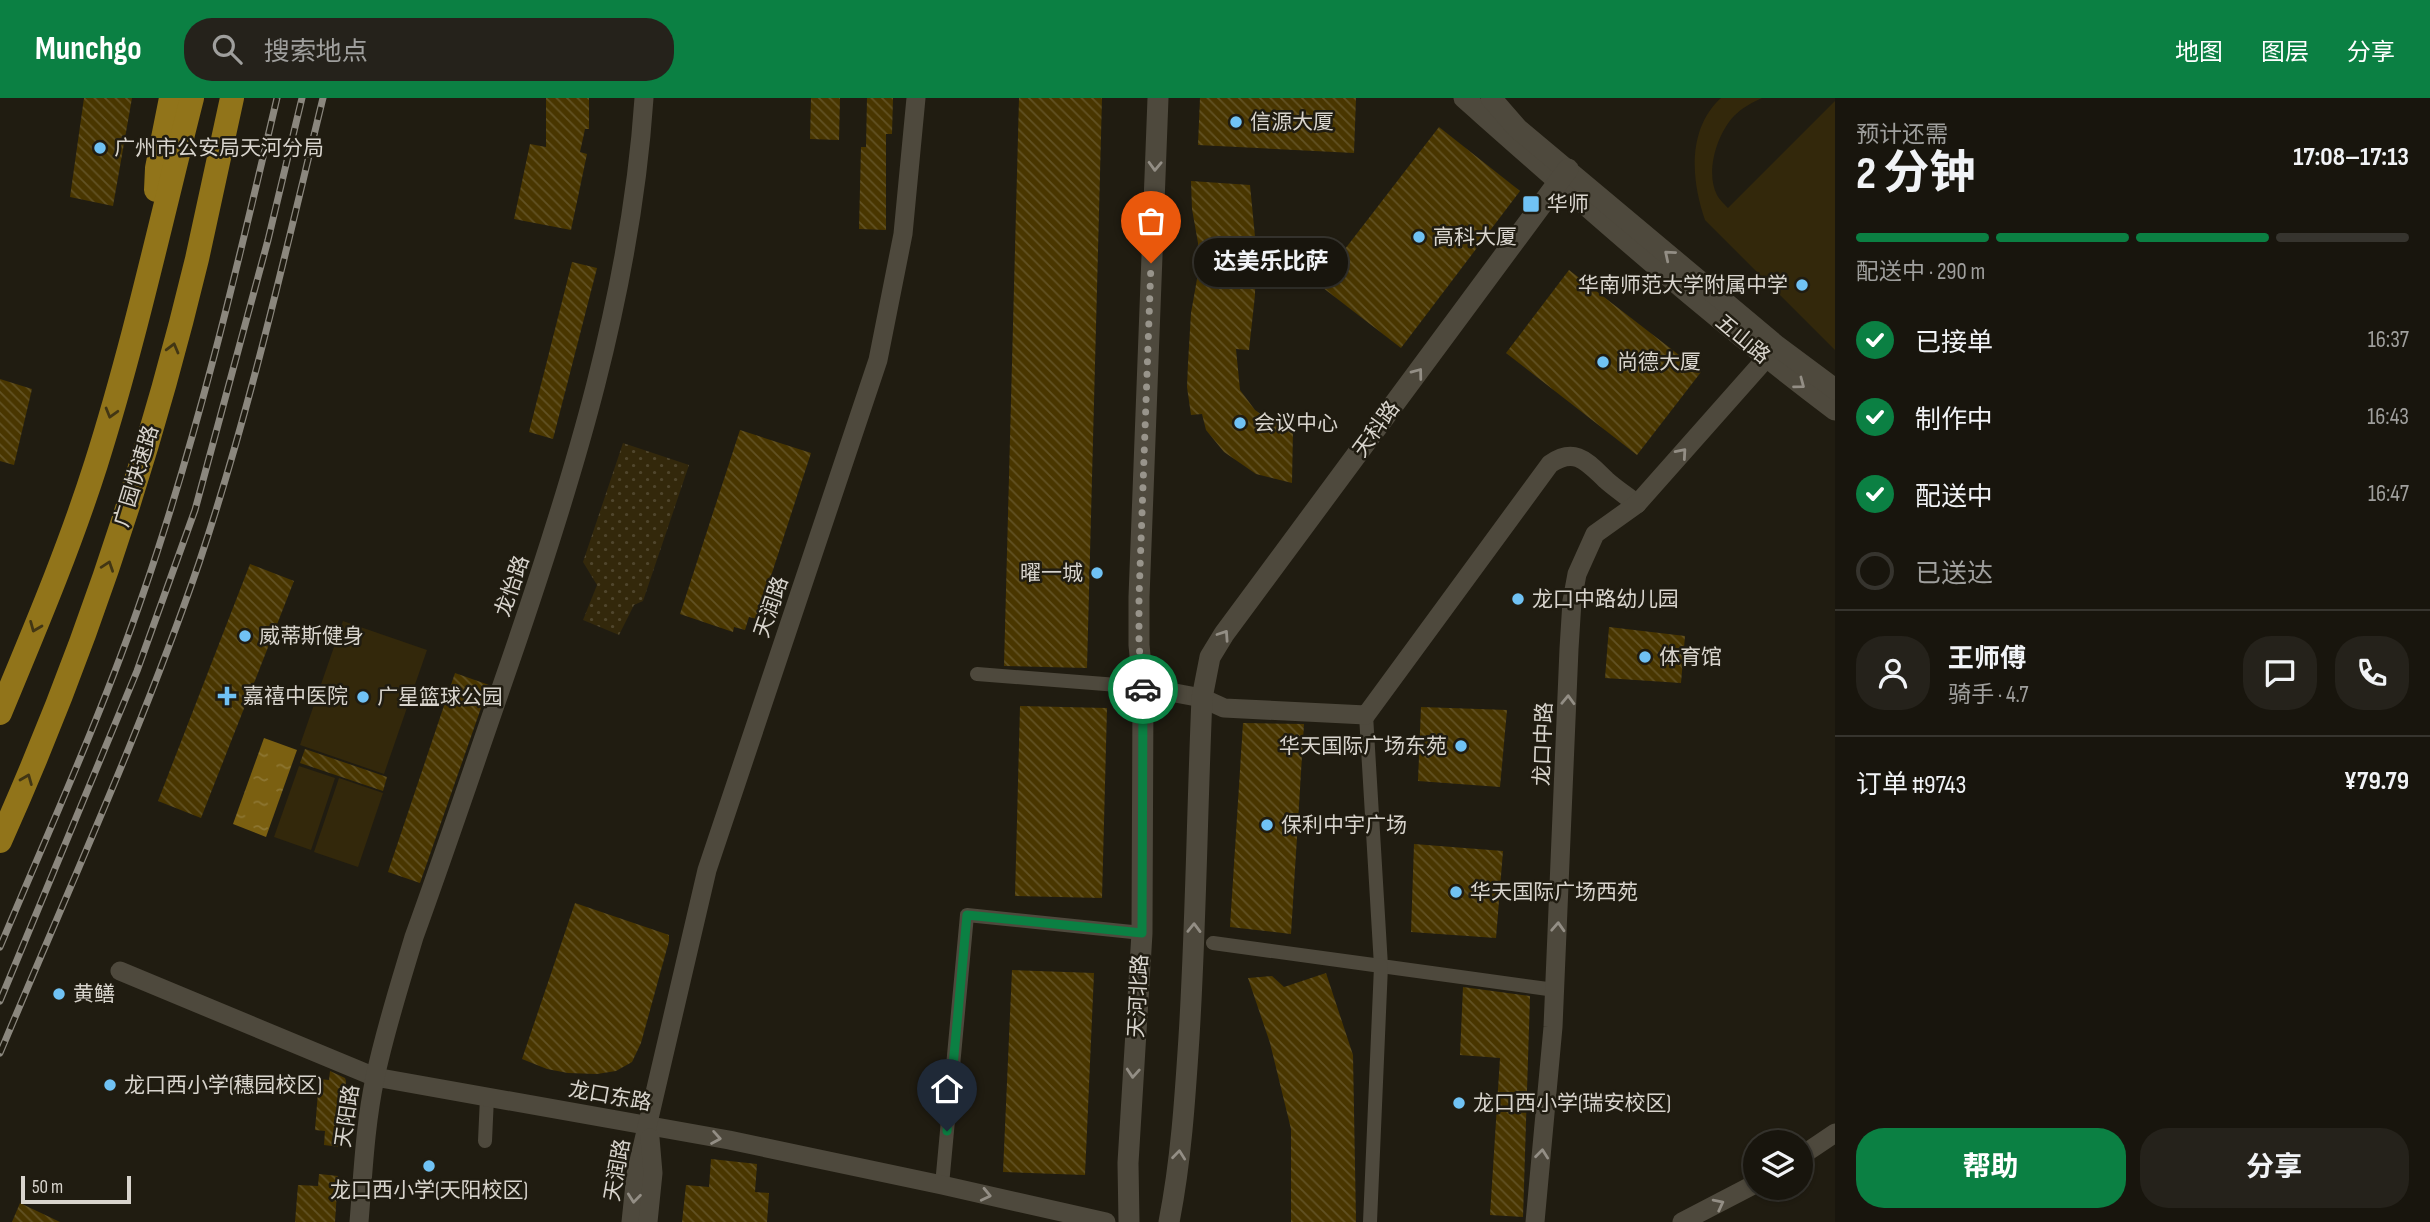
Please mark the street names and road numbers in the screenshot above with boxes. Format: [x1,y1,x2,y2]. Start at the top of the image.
street label: 五山路 [1711,310,1775,369]
street label: 天科路 [1348,396,1405,462]
street label: 广园快速路 [109,422,164,530]
street label: 龙怡路 [490,552,535,620]
street label: 天润路 [749,573,794,641]
street label: 龙口中路 [1530,702,1557,786]
street label: 天河北路 [1124,953,1153,1039]
street label: 龙口东路 [566,1077,653,1116]
street label: 天阳路 [331,1083,364,1149]
street label: 天润路 [600,1137,635,1203]

